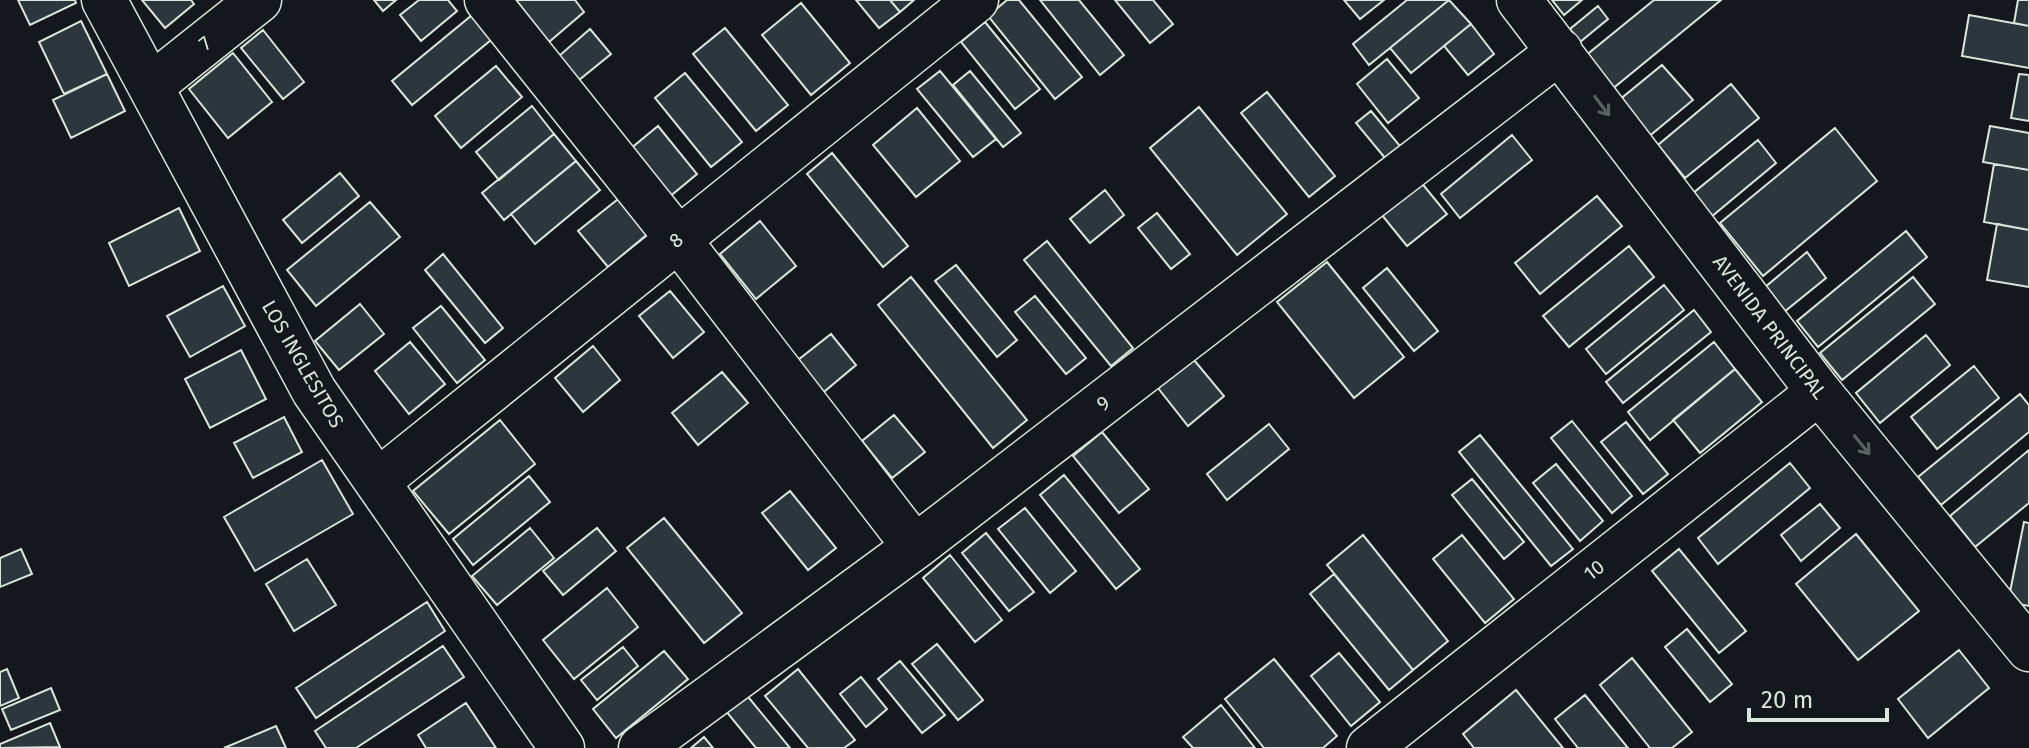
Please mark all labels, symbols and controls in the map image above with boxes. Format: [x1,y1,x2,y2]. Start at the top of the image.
street label: 7 [194,31,216,55]
one-way arrow [1593,95,1610,116]
street label: 8 [664,227,688,253]
street label: AVENIDA PRINCIPAL [1708,250,1832,404]
street label: LOS INGLESITOS [257,296,349,432]
street label: 9 [1091,390,1115,416]
one-way arrow [1853,434,1871,455]
street label: 10 [1579,554,1609,586]
scale bar [1749,672,1887,722]
text: 20 m [1761,686,1813,714]

